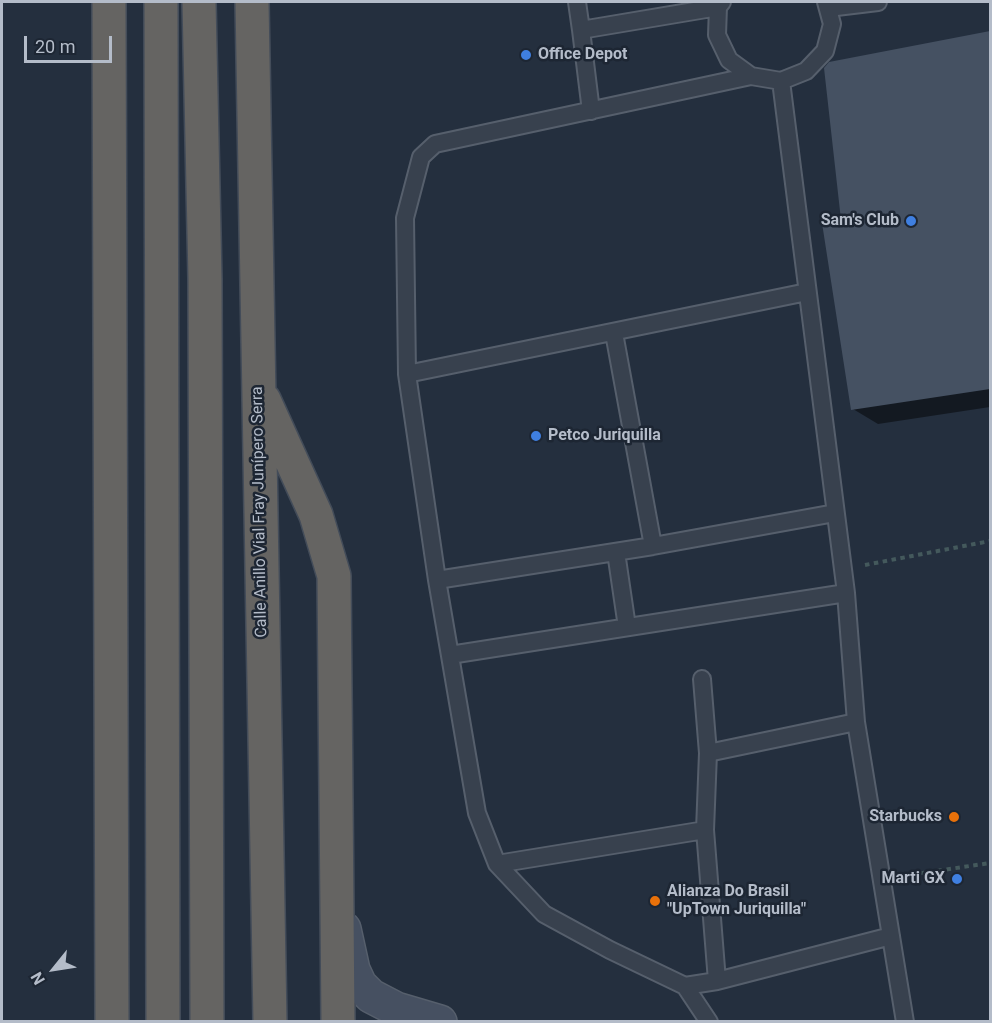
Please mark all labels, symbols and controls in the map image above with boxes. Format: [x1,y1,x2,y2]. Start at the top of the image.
scale bar [27,24,116,62]
text: 20 m [35,36,75,57]
place label: Office Depot [538,45,627,65]
marker: Office Depot [519,48,533,62]
place label: Sam's Club [821,211,899,231]
marker: Sam's Club [904,214,918,228]
street label: Calle Anillo Vial Fray Junípero Serra [248,386,272,638]
place label: Petco Juriquilla [548,426,661,446]
marker: Petco Juriquilla [529,429,543,443]
place label: Starbucks [869,807,942,827]
marker: Starbucks [947,810,961,824]
place label: Marti GX [881,869,945,889]
marker: Marti GX [950,872,964,886]
place label: Alianza Do Brasil "UpTown Juriquilla" [667,882,806,920]
marker: Alianza Do Brasil "UpTown Juriquilla" [648,894,662,908]
north arrow [24,939,84,999]
text: N [27,969,49,988]

